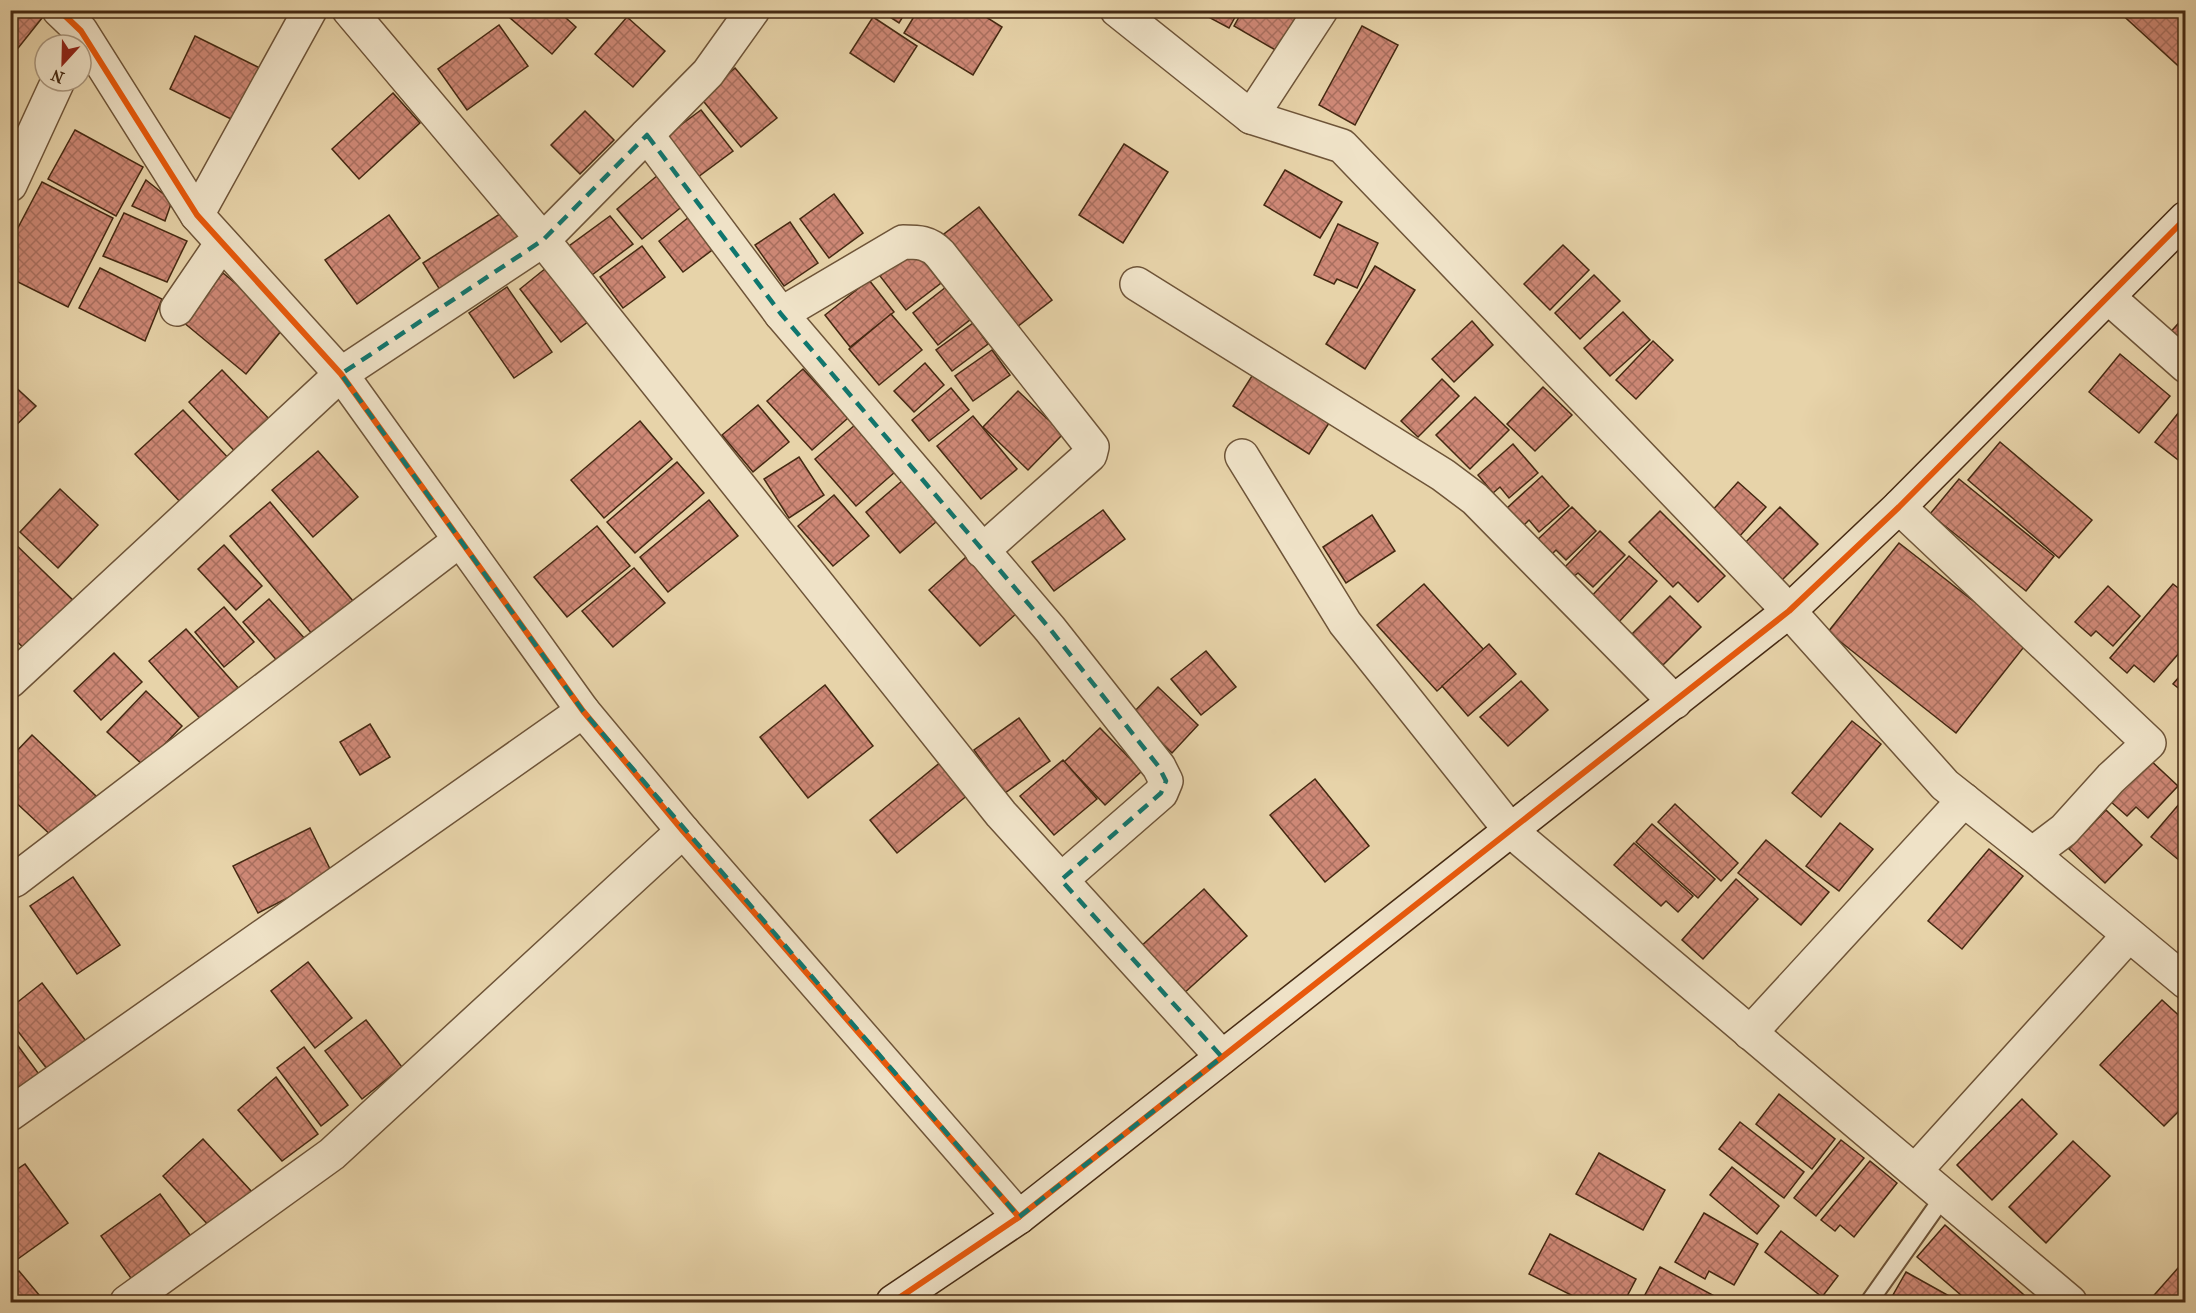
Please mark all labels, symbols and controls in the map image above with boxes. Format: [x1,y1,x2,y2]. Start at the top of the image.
north arrow [33,33,93,93]
text: N [48,65,67,88]

